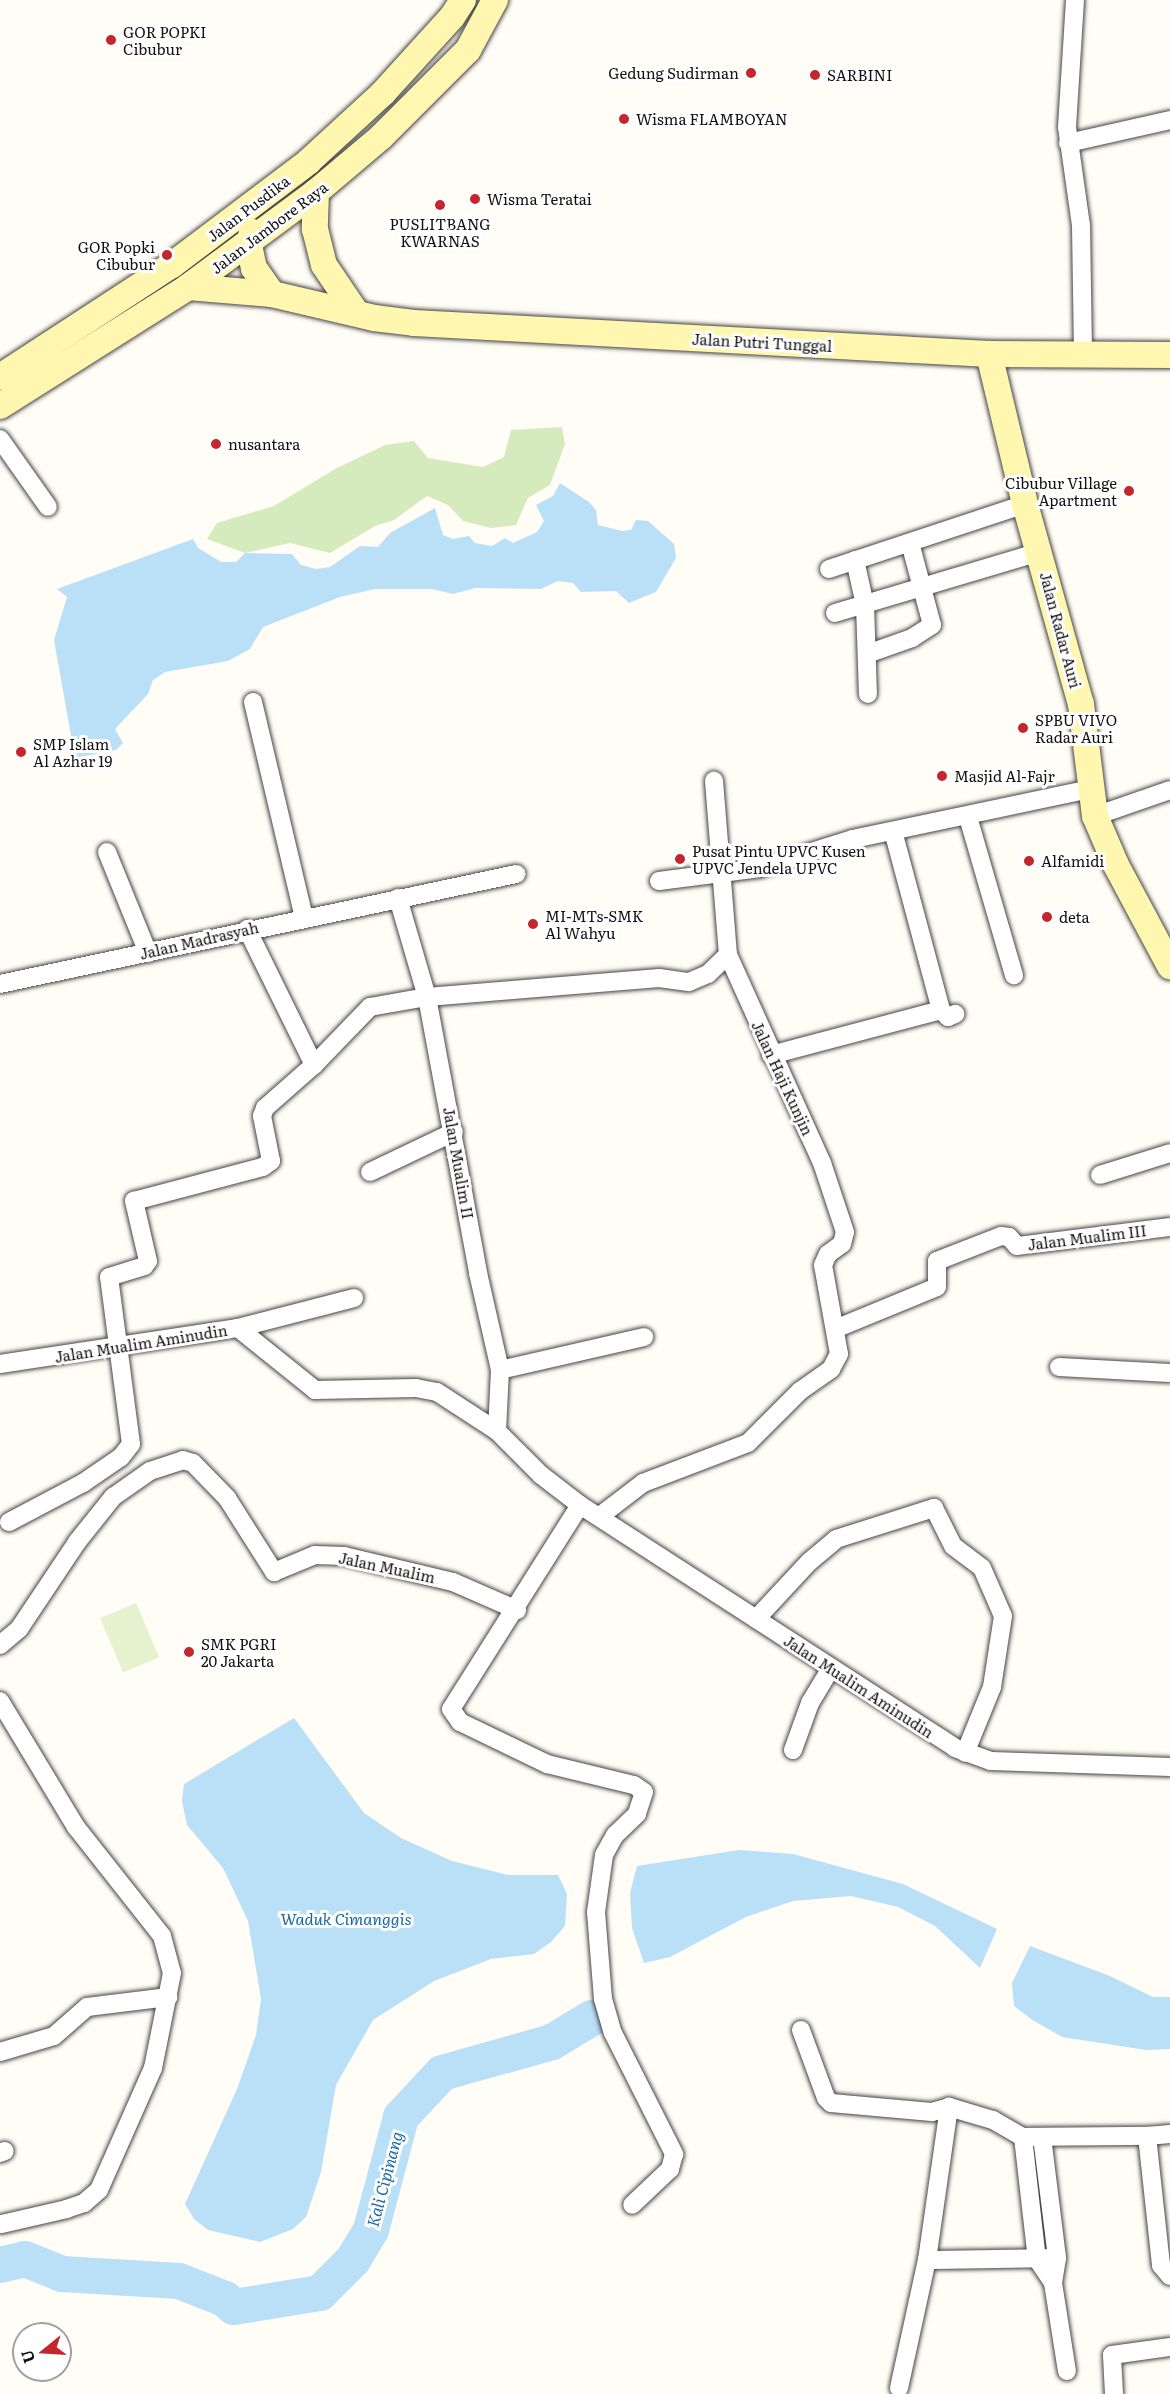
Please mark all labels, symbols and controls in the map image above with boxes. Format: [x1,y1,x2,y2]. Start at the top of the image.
place label: GOR POPKI Cibubur [123,22,206,57]
marker: GOR POPKI Cibubur [104,33,118,47]
place label: Gedung Sudirman [608,64,739,82]
marker: Gedung Sudirman [744,66,758,80]
place label: SARBINI [827,66,892,84]
marker: SARBINI [808,68,822,82]
place label: Wisma FLAMBOYAN [636,110,788,128]
marker: Wisma FLAMBOYAN [617,112,631,126]
street label: Jalan Pusdika [203,171,293,245]
street label: Jalan Jambore Raya [207,177,331,277]
place label: Wisma Teratai [487,190,592,208]
marker: Wisma Teratai [468,192,482,206]
marker: PUSLITBANG KWARNAS [433,198,447,212]
place label: PUSLITBANG KWARNAS [389,214,491,249]
place label: GOR Popki Cibubur [78,237,155,272]
marker: GOR Popki Cibubur [160,248,174,262]
street label: Jalan Putri Tunggal [691,329,833,355]
place label: nusantara [228,435,300,453]
marker: nusantara [209,437,223,451]
place label: Cibubur Village Apartment [1005,473,1117,508]
marker: Cibubur Village Apartment [1122,484,1136,498]
street label: Jalan Radar Auri [1037,570,1085,690]
place label: SPBU VIVO Radar Auri [1035,710,1117,745]
marker: SPBU VIVO Radar Auri [1016,721,1030,735]
place label: SMP Islam Al Azhar 19 [33,734,112,769]
marker: SMP Islam Al Azhar 19 [14,745,28,759]
place label: Masjid Al-Fajr [954,767,1055,785]
marker: Masjid Al-Fajr [935,769,949,783]
place label: Pusat Pintu UPVC Kusen UPVC Jendela UPVC [692,841,866,876]
marker: Pusat Pintu UPVC Kusen UPVC Jendela UPVC [673,852,687,866]
place label: Alfamidi [1041,852,1104,870]
marker: Alfamidi [1022,854,1036,868]
place label: MI-MTs-SMK Al Wahyu [545,906,643,941]
place label: deta [1059,908,1090,926]
marker: deta [1040,910,1054,924]
marker: MI-MTs-SMK Al Wahyu [526,917,540,931]
street label: Jalan Madrasyah [138,918,260,962]
street label: Jalan Haji Kunjin [749,1018,817,1138]
street label: Jalan Mualim II [440,1106,478,1220]
street label: Jalan Mualim III [1027,1221,1147,1253]
street label: Jalan Mualim Aminudin [53,1320,229,1366]
street label: Jalan Mualim [337,1548,437,1586]
street label: Jalan Mualim Aminudin [781,1631,937,1741]
place label: SMK PGRI 20 Jakarta [201,1634,276,1669]
marker: SMK PGRI 20 Jakarta [182,1645,196,1659]
water label: Waduk Cimanggis [280,1908,412,1928]
water label: Kali Cipinang [362,2129,406,2229]
north arrow [12,2322,72,2382]
text: U [13,2347,40,2367]

